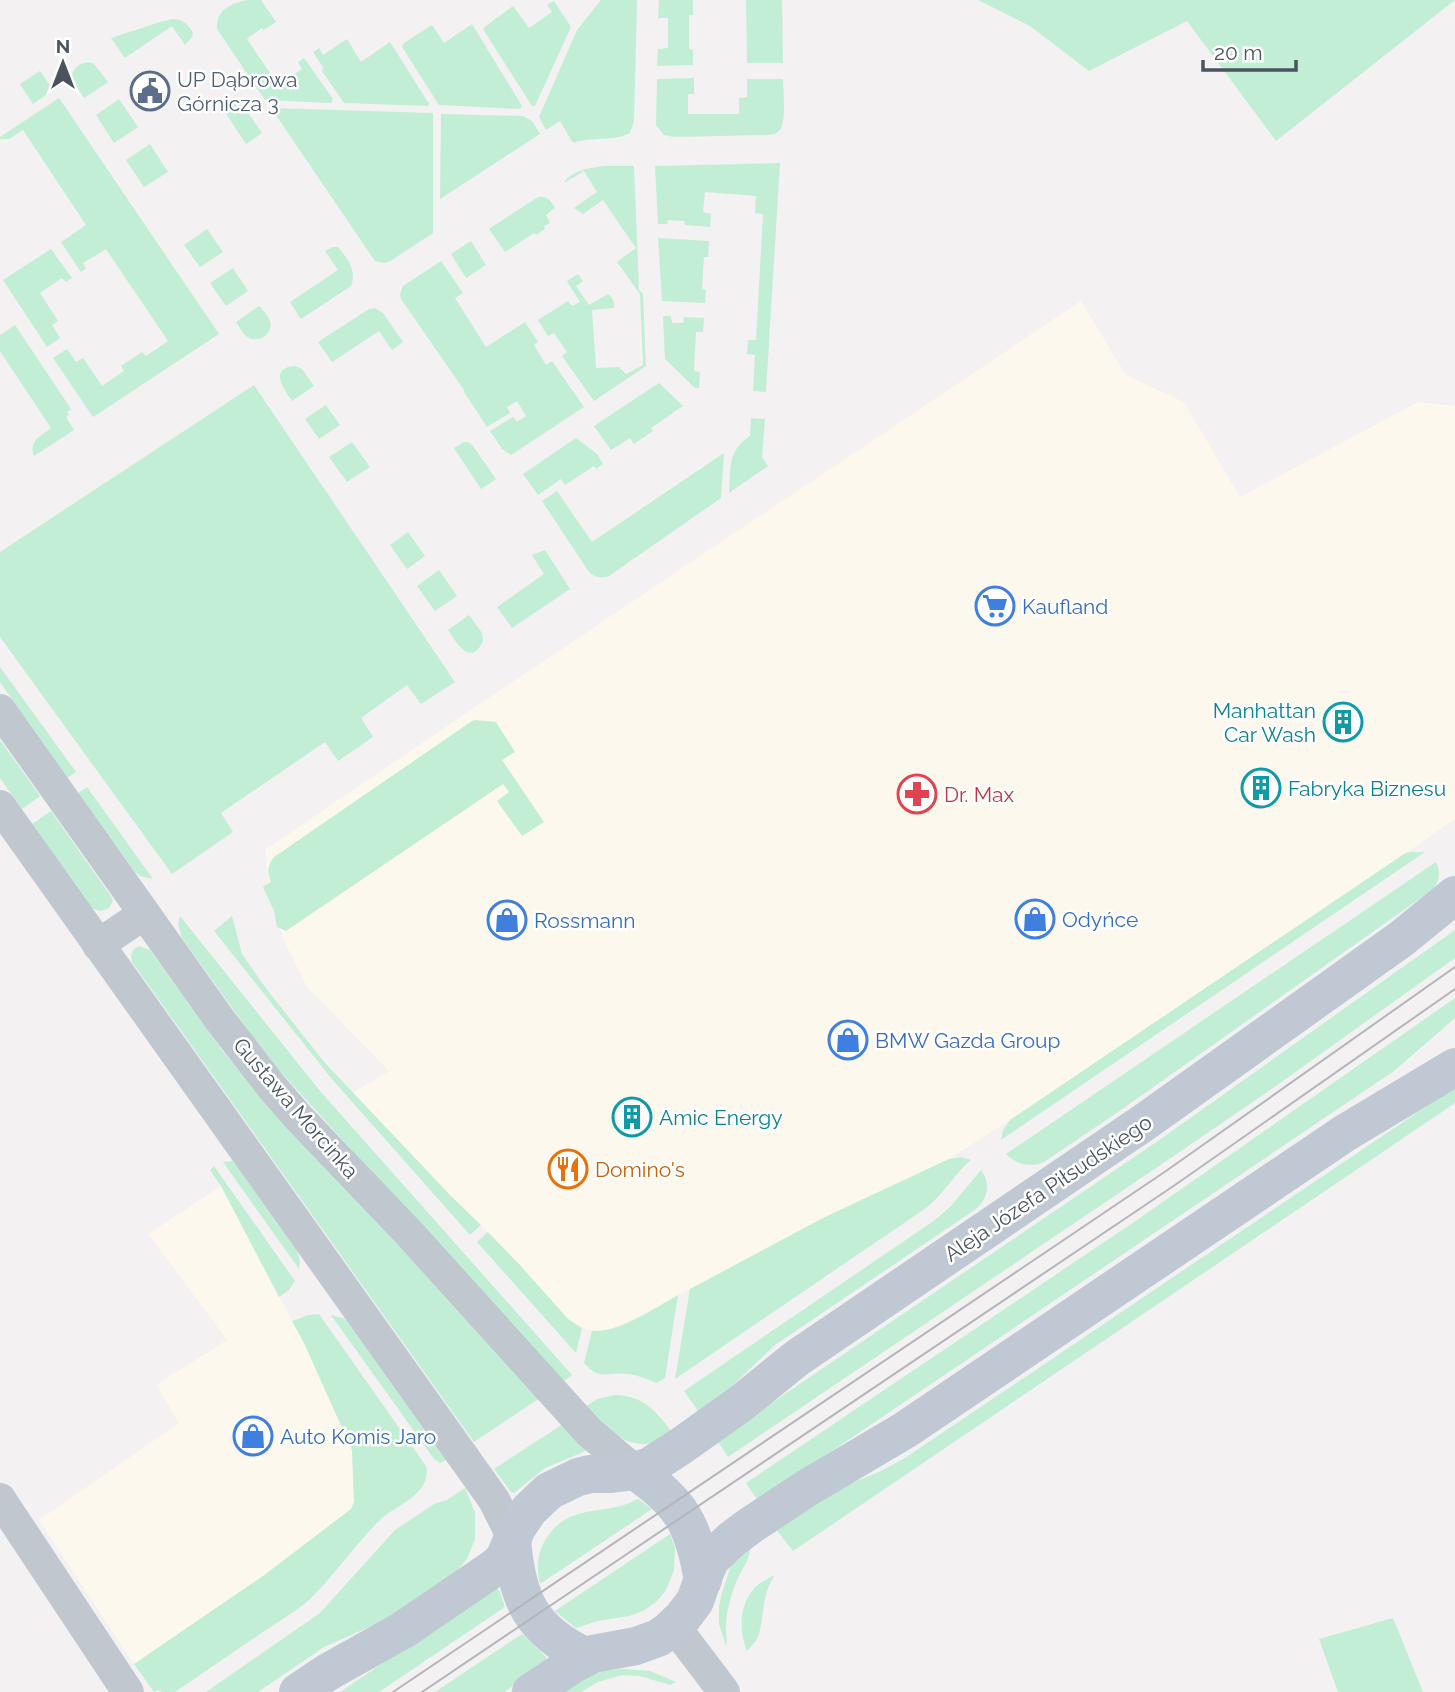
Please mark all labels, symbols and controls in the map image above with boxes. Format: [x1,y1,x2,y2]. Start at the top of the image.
north arrow [28,28,98,98]
scale bar [1203,28,1296,72]
text: N [56,35,70,57]
text: 20 m [1214,40,1262,65]
place label: UP Dąbrowa Górnicza 3 [177,67,297,116]
public building icon: UP Dąbrowa Górnicza 3 [129,70,171,112]
supermarket icon: Kaufland [974,585,1016,627]
place label: Kaufland [1022,594,1108,619]
place label: Manhattan Car Wash [1213,698,1316,747]
building icon: Manhattan Car Wash [1322,701,1364,743]
building icon: Fabryka Biznesu [1240,767,1282,809]
pharmacy icon: Dr. Max [896,773,938,815]
place label: Fabryka Biznesu [1288,776,1446,801]
place label: Dr. Max [944,782,1014,807]
shop icon: Odyńce [1014,898,1056,940]
shop icon: Rossmann [486,899,528,941]
place label: Odyńce [1062,907,1138,932]
place label: Rossmann [534,908,635,933]
shop icon: BMW Gazda Group [827,1019,869,1061]
place label: BMW Gazda Group [875,1028,1060,1053]
street label: Gustawa Morcinka [228,1033,364,1183]
building icon: Amic Energy [611,1096,653,1138]
place label: Amic Energy [659,1105,783,1130]
street label: Aleja Józefa Piłsudskiego [940,1109,1156,1267]
restaurant icon: Domino's [547,1148,589,1190]
place label: Domino's [595,1157,685,1182]
shop icon: Auto Komis Jaro [232,1415,274,1457]
place label: Auto Komis Jaro [280,1424,436,1449]

